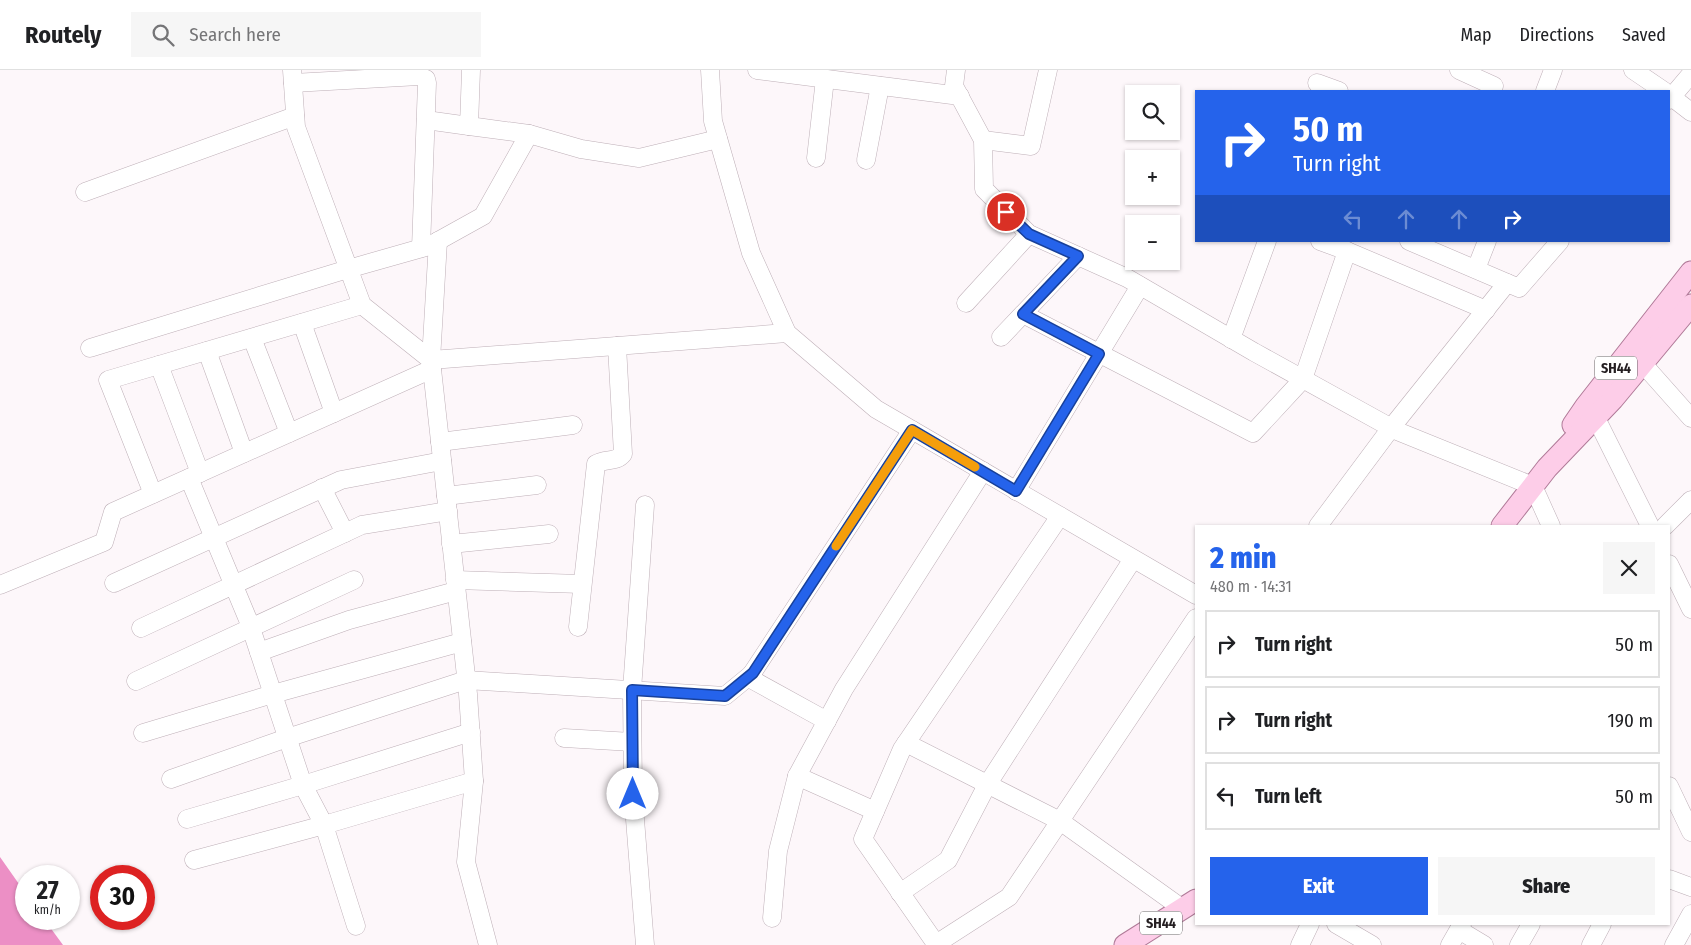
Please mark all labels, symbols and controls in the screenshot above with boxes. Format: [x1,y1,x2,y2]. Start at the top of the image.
search box [131,12,481,57]
text: Routely [25,21,101,49]
icon: search [149,21,177,49]
text: Search here [189,23,281,46]
text: Map [1460,24,1492,46]
text: Directions [1520,24,1594,46]
text: Saved [1622,24,1666,46]
map controls [1125,85,1180,270]
button: search [1125,85,1180,140]
text: 50 m [1293,108,1363,150]
icon: right [1210,110,1275,175]
button: + [1125,150,1180,205]
text: Turn right [1293,150,1381,177]
pin [985,191,1027,233]
icon: arrive [992,198,1020,226]
icon: left [1339,205,1367,233]
icon: ahead [1392,205,1420,233]
icon: ahead [1445,205,1473,233]
icon: right [1498,205,1526,233]
button: − [1125,215,1180,270]
road number: SH44 [1595,356,1637,380]
text: 2 min [1210,540,1276,576]
button: close [1603,542,1655,594]
text: 480 m · 14:31 [1210,577,1292,596]
icon: right [1212,630,1240,658]
text: Turn right [1255,633,1332,656]
text: 50 m [1615,633,1653,656]
icon: right [1212,706,1240,734]
text: Turn right [1255,709,1332,732]
text: 190 m [1607,709,1653,732]
position arrow [606,767,658,819]
icon: left [1212,782,1240,810]
text: Turn left [1255,785,1322,808]
text: 50 m [1615,785,1653,808]
button: Exit [1210,857,1428,915]
button: Share [1438,857,1655,915]
speed limit sign: 30 [90,865,155,930]
text: 27 [36,876,59,906]
text: km/h [34,903,61,917]
road number: SH44 [1140,911,1182,934]

